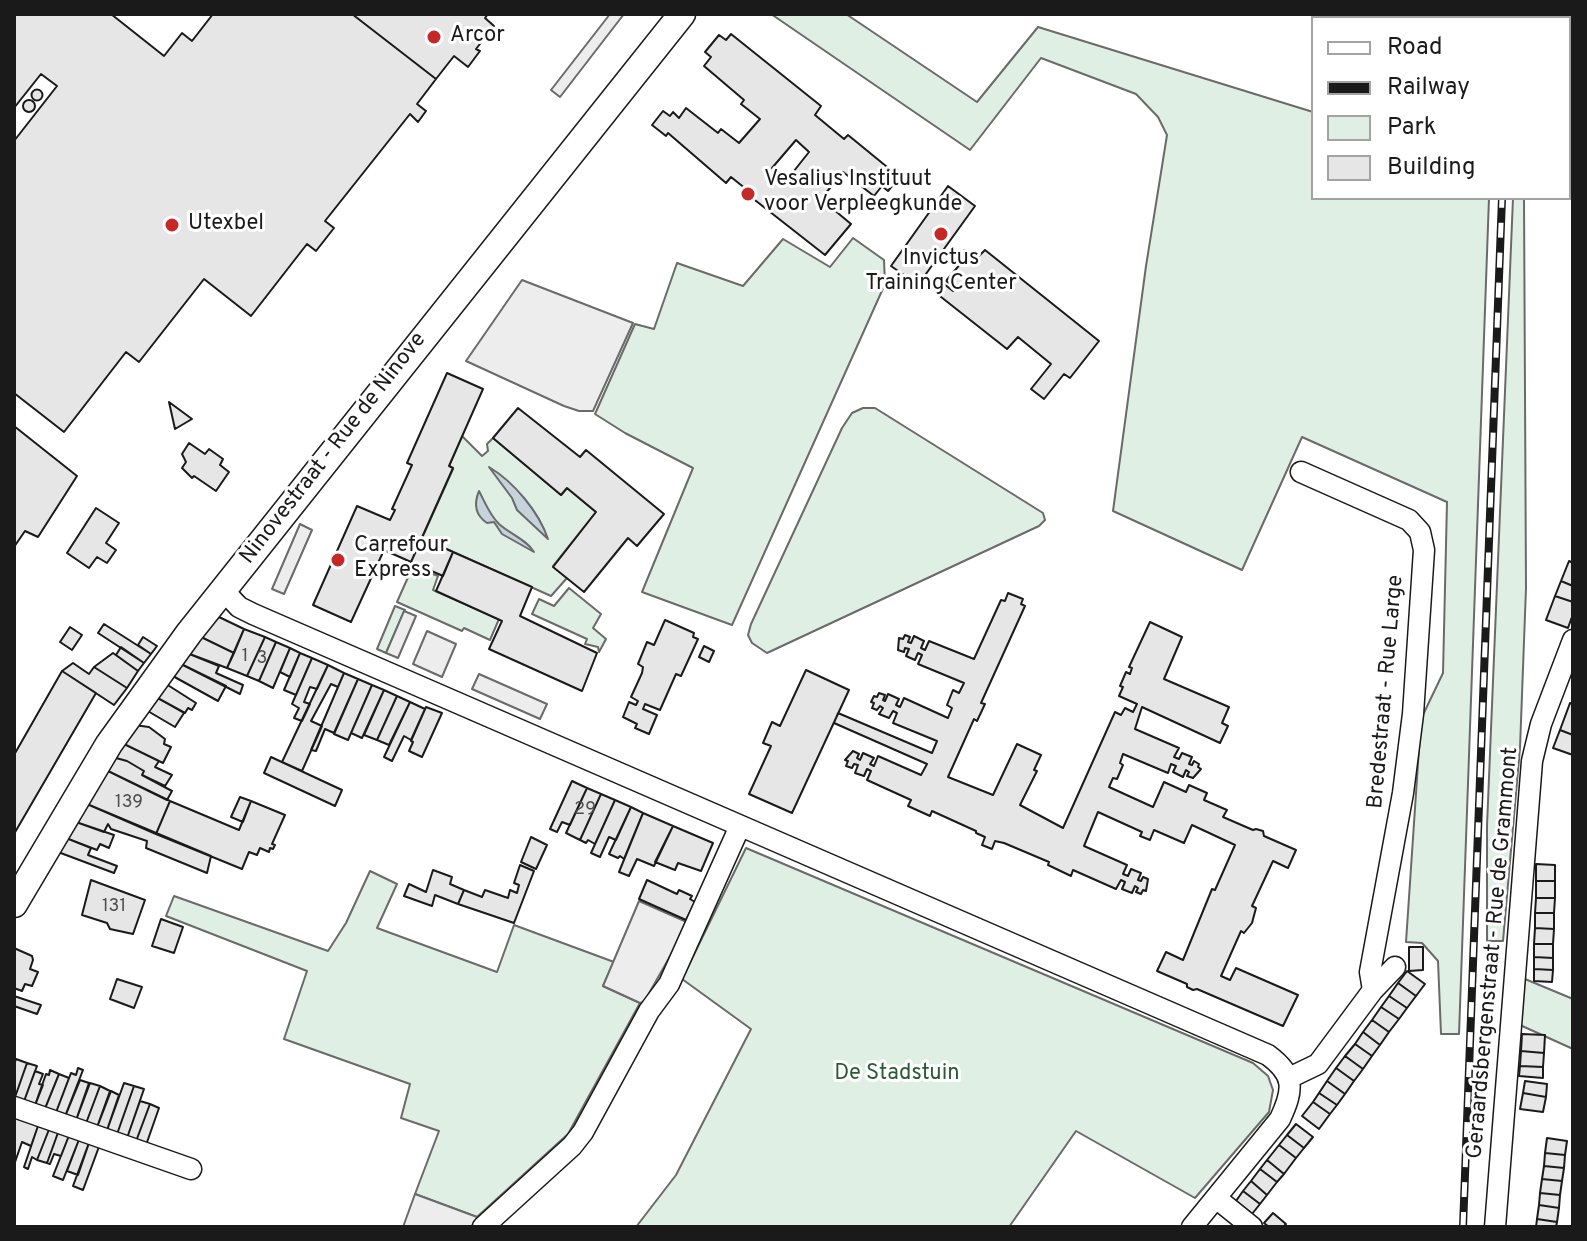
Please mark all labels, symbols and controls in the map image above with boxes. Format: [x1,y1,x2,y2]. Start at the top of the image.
legend [1311,16,1571,200]
place label: Arcor [450,24,505,50]
marker: Arcor [425,28,443,46]
text: Road [1387,33,1443,63]
text: Railway [1387,73,1470,103]
text: Park [1387,113,1437,143]
text: Building [1387,153,1476,183]
place label: Vesalius Instituut voor Verpleegkunde [764,168,962,220]
marker: Vesalius Instituut voor Verpleegkunde [739,185,757,203]
place label: Utexbel [188,212,264,238]
marker: Utexbel [163,216,181,234]
marker: Invictus Training Center [932,225,950,243]
place label: Invictus Training Center [865,247,1017,298]
street label: Ninovestraat - Rue de Ninove [235,328,433,570]
place label: Carrefour Express [354,534,448,586]
marker: Carrefour Express [329,551,347,569]
street label: Bredestraat - Rue Large [1364,574,1410,810]
house number: 1 [242,646,248,668]
house number: 3 [257,648,267,670]
street label: Geraardsbergenstraat - Rue de Grammont [1463,746,1525,1160]
house number: 139 [115,792,143,814]
house number: 29 [574,799,596,821]
house number: 131 [102,896,126,918]
park label: De Stadstuin [834,1062,960,1088]

